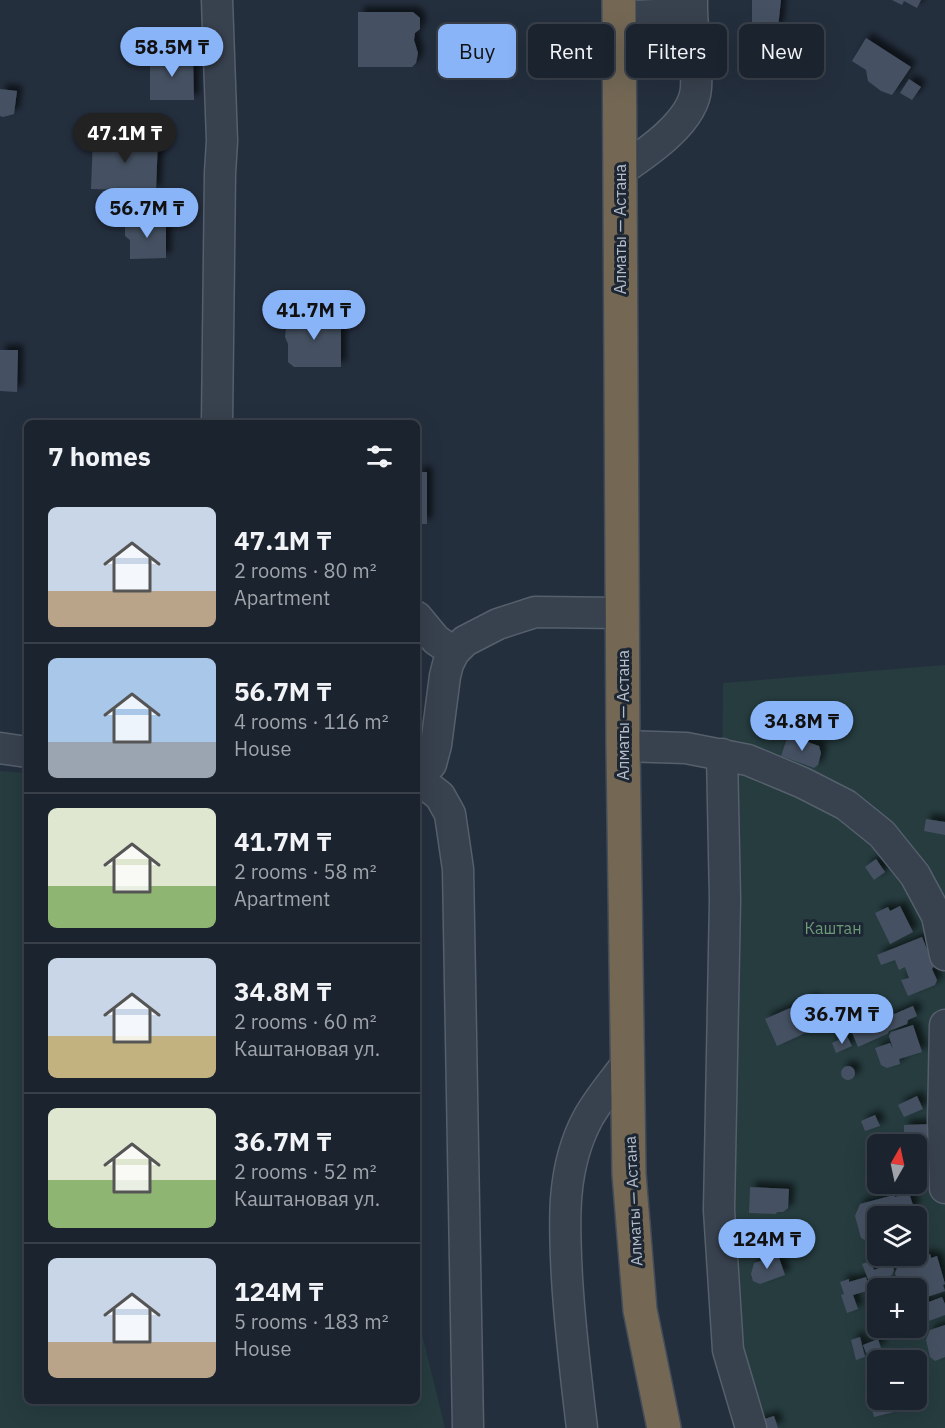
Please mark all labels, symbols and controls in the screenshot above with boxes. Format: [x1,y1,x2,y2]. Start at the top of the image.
chip: Buy [438,24,516,78]
chip: Rent [528,24,614,78]
chip: Filters [626,24,727,78]
chip: New [739,24,824,78]
pin: 58.5M ₸ [117,27,227,78]
text: 58.5M ₸ [134,33,210,60]
pin: 47.1M ₸ [70,113,180,164]
text: 47.1M ₸ [87,119,163,146]
street label: Алматы — Астана [610,163,630,294]
pin: 56.7M ₸ [92,188,202,239]
text: 56.7M ₸ [109,194,185,221]
pin: 41.7M ₸ [259,290,369,341]
text: 41.7M ₸ [276,296,352,323]
text: 7 homes [48,439,151,473]
icon: filters [363,440,396,473]
text: 47.1M ₸ [234,523,332,557]
icon: home [96,531,168,603]
text: 2 rooms · 80 m² [234,557,377,584]
text: Apartment [234,584,330,611]
street label: Алматы — Астана [613,649,633,780]
text: 56.7M ₸ [234,674,332,708]
icon: home [96,682,168,754]
pin: 34.8M ₸ [747,701,857,752]
text: 34.8M ₸ [764,707,840,734]
text: 4 rooms · 116 m² [234,708,389,735]
text: House [234,735,291,762]
text: 41.7M ₸ [234,824,332,858]
icon: home [96,832,168,904]
text: 2 rooms · 58 m² [234,858,377,885]
text: Apartment [234,885,330,912]
park label: Каштан [804,918,862,938]
text: 34.8M ₸ [234,974,332,1008]
icon: home [96,982,168,1054]
pin: 36.7M ₸ [787,994,897,1045]
text: 36.7M ₸ [804,1000,880,1027]
text: 2 rooms · 60 m² [234,1008,377,1035]
text: Каштановая ул. [234,1035,380,1062]
text: 36.7M ₸ [234,1124,332,1158]
icon: home [96,1132,168,1204]
north arrow [867,1134,927,1194]
map controls [867,1134,927,1410]
street label: Алматы — Астана [620,1135,646,1267]
text: 2 rooms · 52 m² [234,1158,377,1185]
text: Каштановая ул. [234,1185,380,1212]
button: layers [867,1206,927,1266]
pin: 124M ₸ [718,1219,816,1270]
text: 124M ₸ [732,1225,802,1252]
text: 124M ₸ [234,1274,324,1308]
button: + [867,1278,927,1338]
icon: home [96,1282,168,1354]
text: 5 rooms · 183 m² [234,1308,389,1335]
text: House [234,1335,291,1362]
button: − [867,1350,927,1410]

